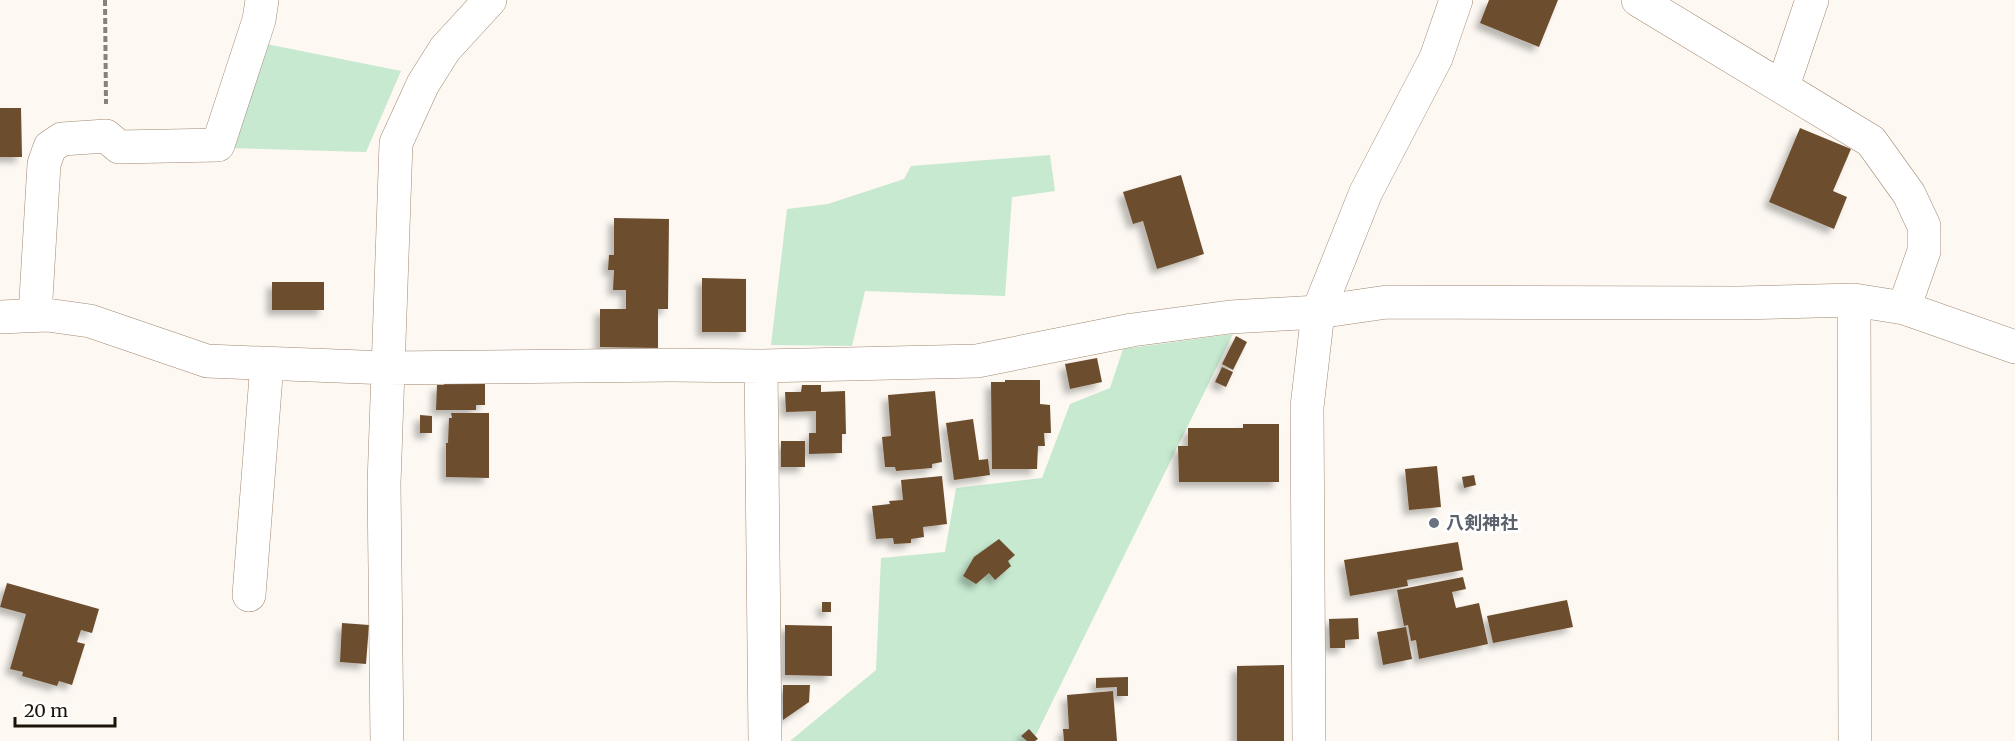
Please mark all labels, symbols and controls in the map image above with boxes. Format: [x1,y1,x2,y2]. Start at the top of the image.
place label: 八剣神社 [1446,511,1518,534]
marker: 八剣神社 [1427,516,1441,530]
scale bar [15,690,116,728]
text: 20 m [24,699,68,722]

